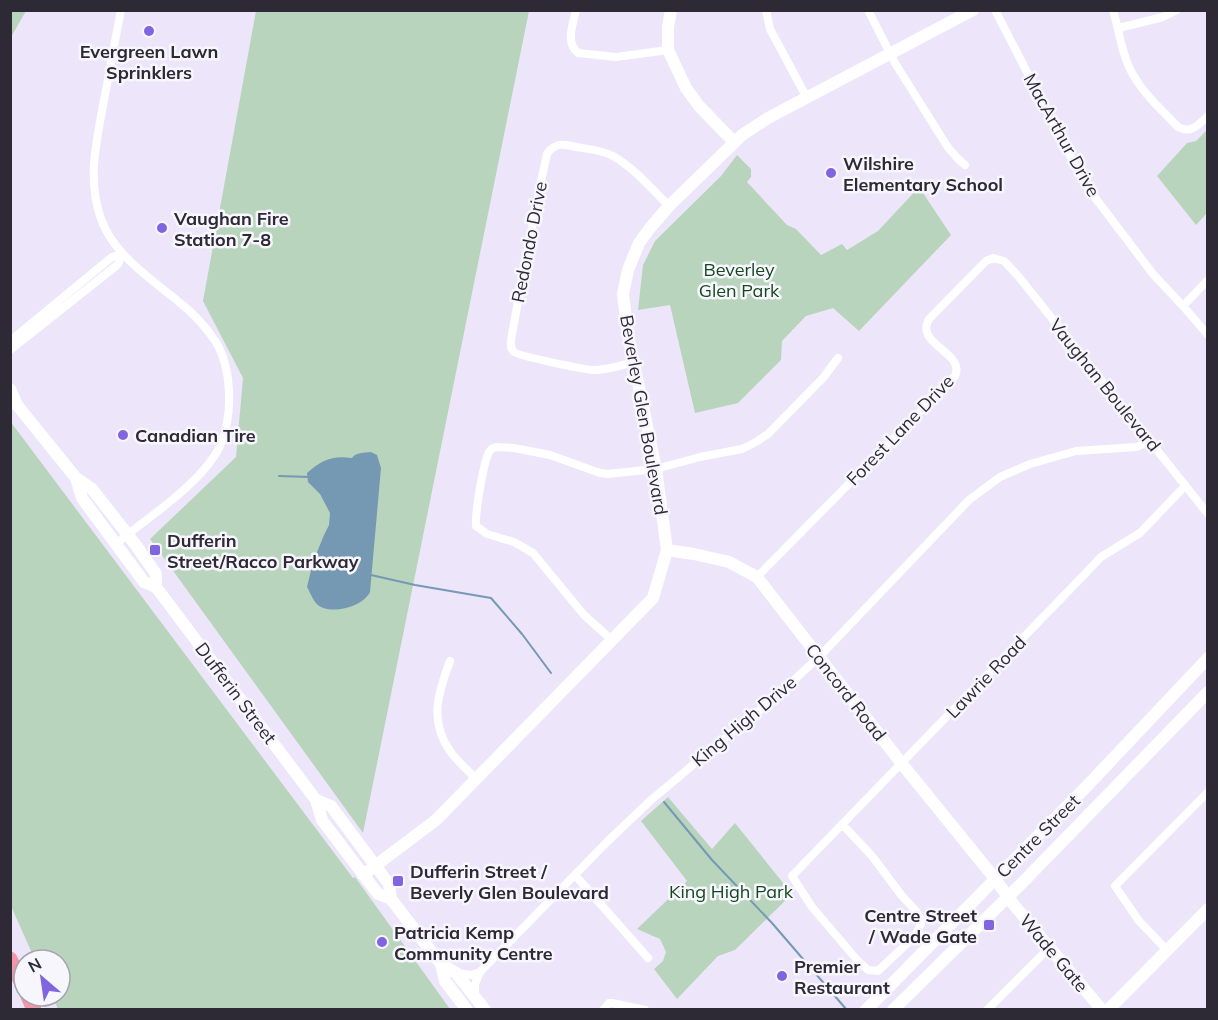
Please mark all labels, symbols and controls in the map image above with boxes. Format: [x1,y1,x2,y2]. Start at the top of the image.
marker: Evergreen Lawn Sprinklers [142,24,156,38]
place label: Evergreen Lawn Sprinklers [80,40,218,84]
street label: MacArthur Drive [1019,69,1105,201]
place label: Wilshire Elementary School [843,152,1003,196]
marker: Wilshire Elementary School [824,166,838,180]
street label: Redondo Drive [506,179,552,305]
place label: Vaughan Fire Station 7-8 [173,207,289,251]
marker: Vaughan Fire Station 7-8 [155,221,169,235]
park label: Beverley Glen Park [699,258,780,302]
street label: Beverley Glen Boulevard [615,313,673,517]
street label: Vaughan Boulevard [1044,314,1166,456]
street label: Forest Lane Drive [841,370,959,490]
place label: Canadian Tire [135,424,256,447]
marker: Canadian Tire [116,428,130,442]
place label: Dufferin Street/Racco Parkway [167,529,359,573]
marker: Dufferin Street/Racco Parkway [148,543,162,557]
street label: Lawrie Road [941,631,1031,723]
street label: Dufferin Street [190,638,282,748]
street label: Concord Road [801,639,891,745]
street label: King High Drive [687,671,801,771]
street label: Centre Street [991,789,1085,883]
place label: Dufferin Street / Beverly Glen Boulevard [410,860,609,904]
marker: Dufferin Street / Beverly Glen Boulevard [391,874,405,888]
park label: King High Park [669,880,794,903]
place label: Centre Street / Wade Gate [864,904,977,948]
street label: Wade Gate [1015,909,1093,997]
marker: Centre Street / Wade Gate [982,918,996,932]
place label: Patricia Kemp Community Centre [394,921,553,965]
marker: Patricia Kemp Community Centre [375,935,389,949]
north arrow [12,948,72,1008]
text: N [25,953,45,977]
place label: Premier Restaurant [794,955,890,999]
marker: Premier Restaurant [775,969,789,983]

